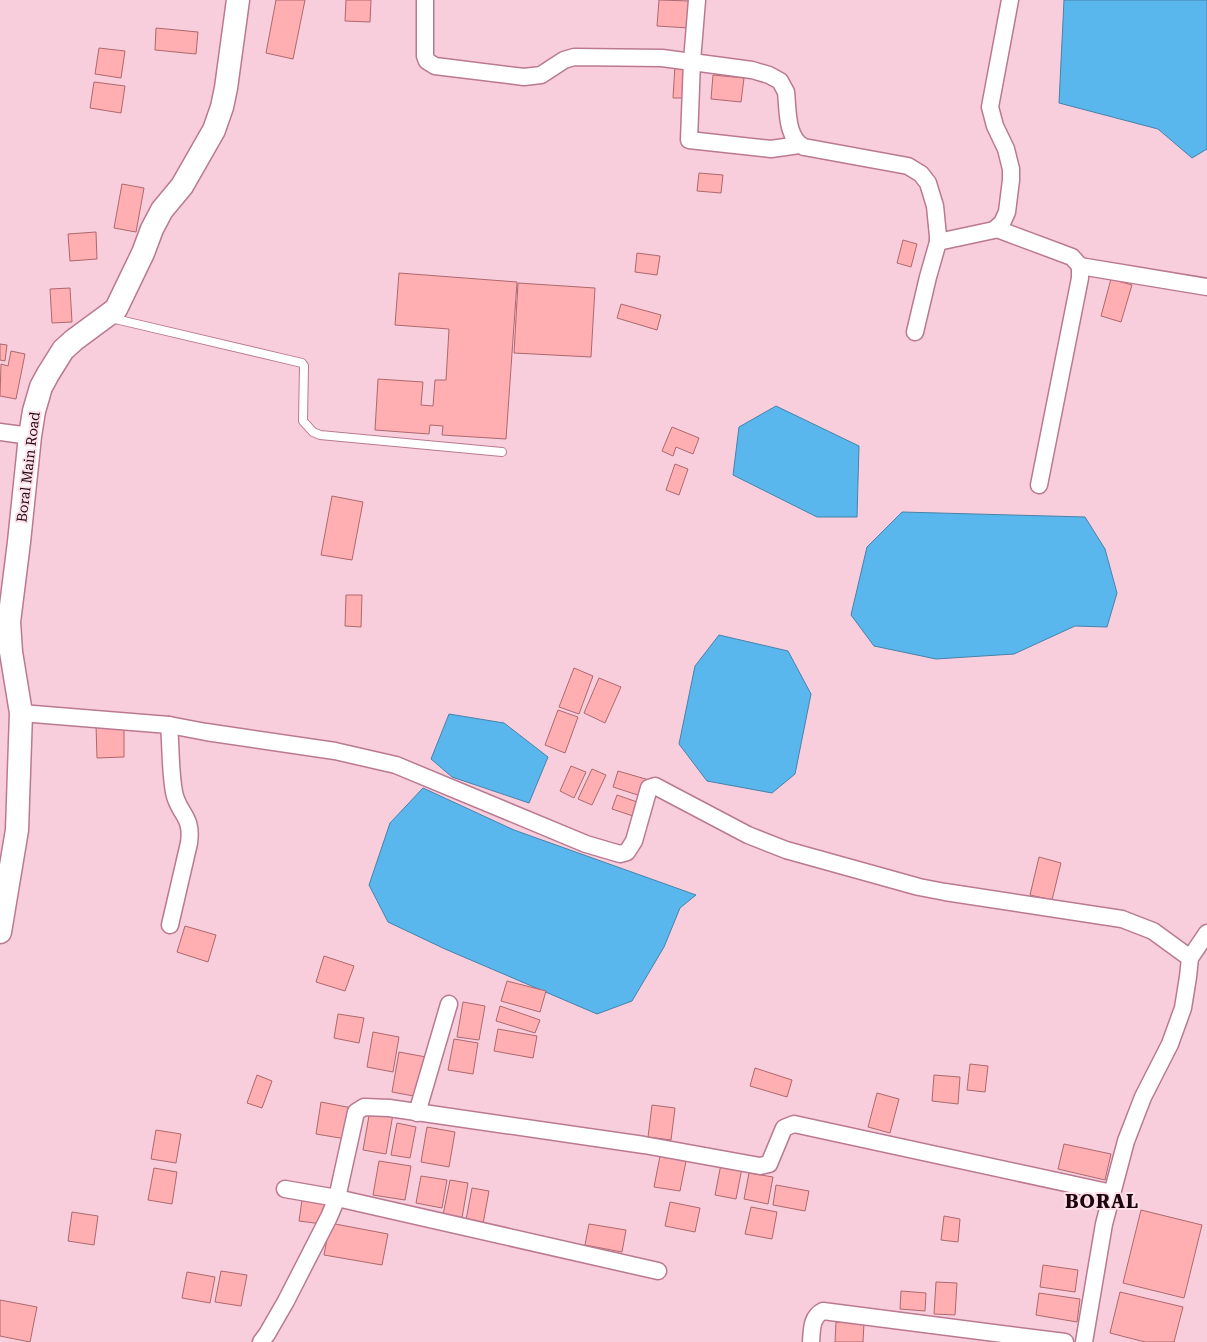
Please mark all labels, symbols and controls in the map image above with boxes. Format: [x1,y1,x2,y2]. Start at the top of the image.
street label: Boral Main Road [13,411,43,523]
district label: BORAL [1065,1190,1139,1213]

